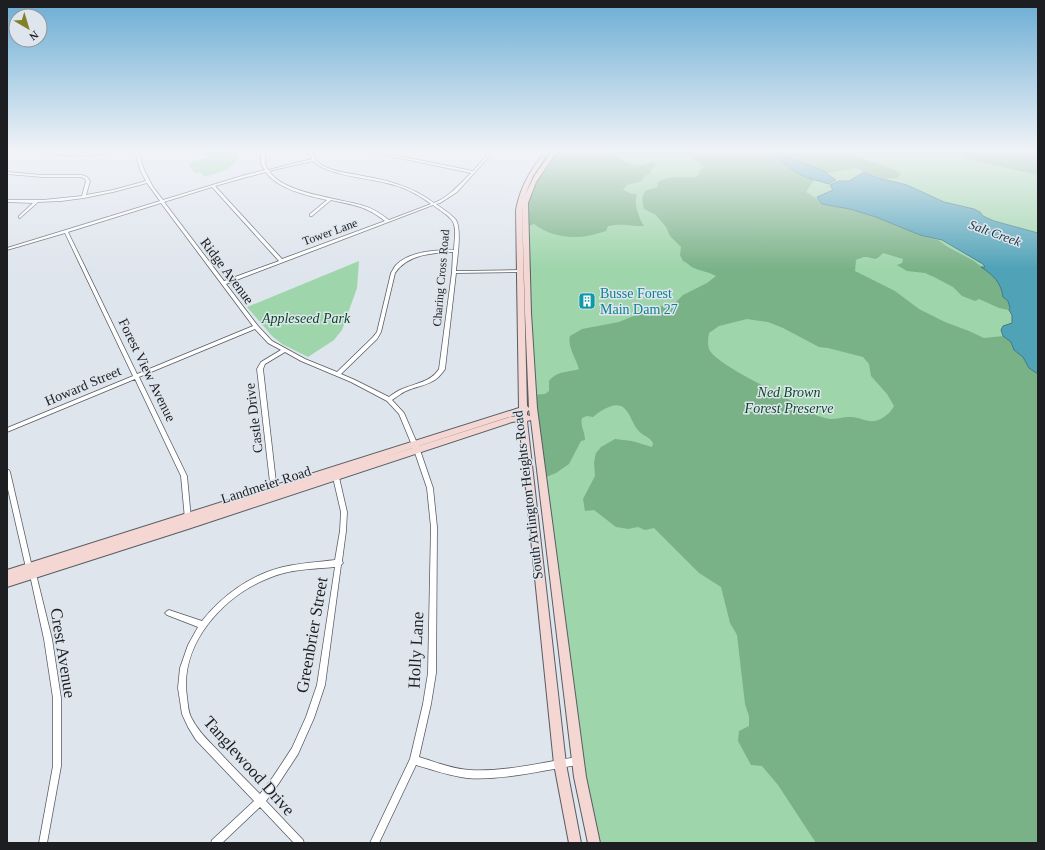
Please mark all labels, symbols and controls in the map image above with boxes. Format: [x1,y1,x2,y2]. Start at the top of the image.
north arrow [8,8,48,48]
text: N [27,29,41,43]
street label: Tower Lane [301,216,359,248]
water label: Salt Creek [967,217,1023,249]
street label: Charing Cross Road [430,229,452,327]
street label: Ridge Avenue [197,235,257,307]
place label: Busse Forest Main Dam 27 [600,286,678,317]
building icon: Busse Forest Main Dam 27 [577,291,597,311]
park label: Appleseed Park [261,311,351,326]
street label: Forest View Avenue [115,316,179,424]
street label: Howard Street [43,363,123,409]
street label: Castle Drive [242,382,266,454]
park label: Ned Brown Forest Preserve [744,385,833,416]
street label: South Arlington Heights Road [510,410,546,580]
street label: Landmeier Road [219,463,313,507]
street label: Greenbrier Street [292,575,332,695]
street label: Crest Avenue [47,607,79,699]
street label: Holly Lane [404,611,428,689]
street label: Tanglewood Drive [200,713,298,819]

